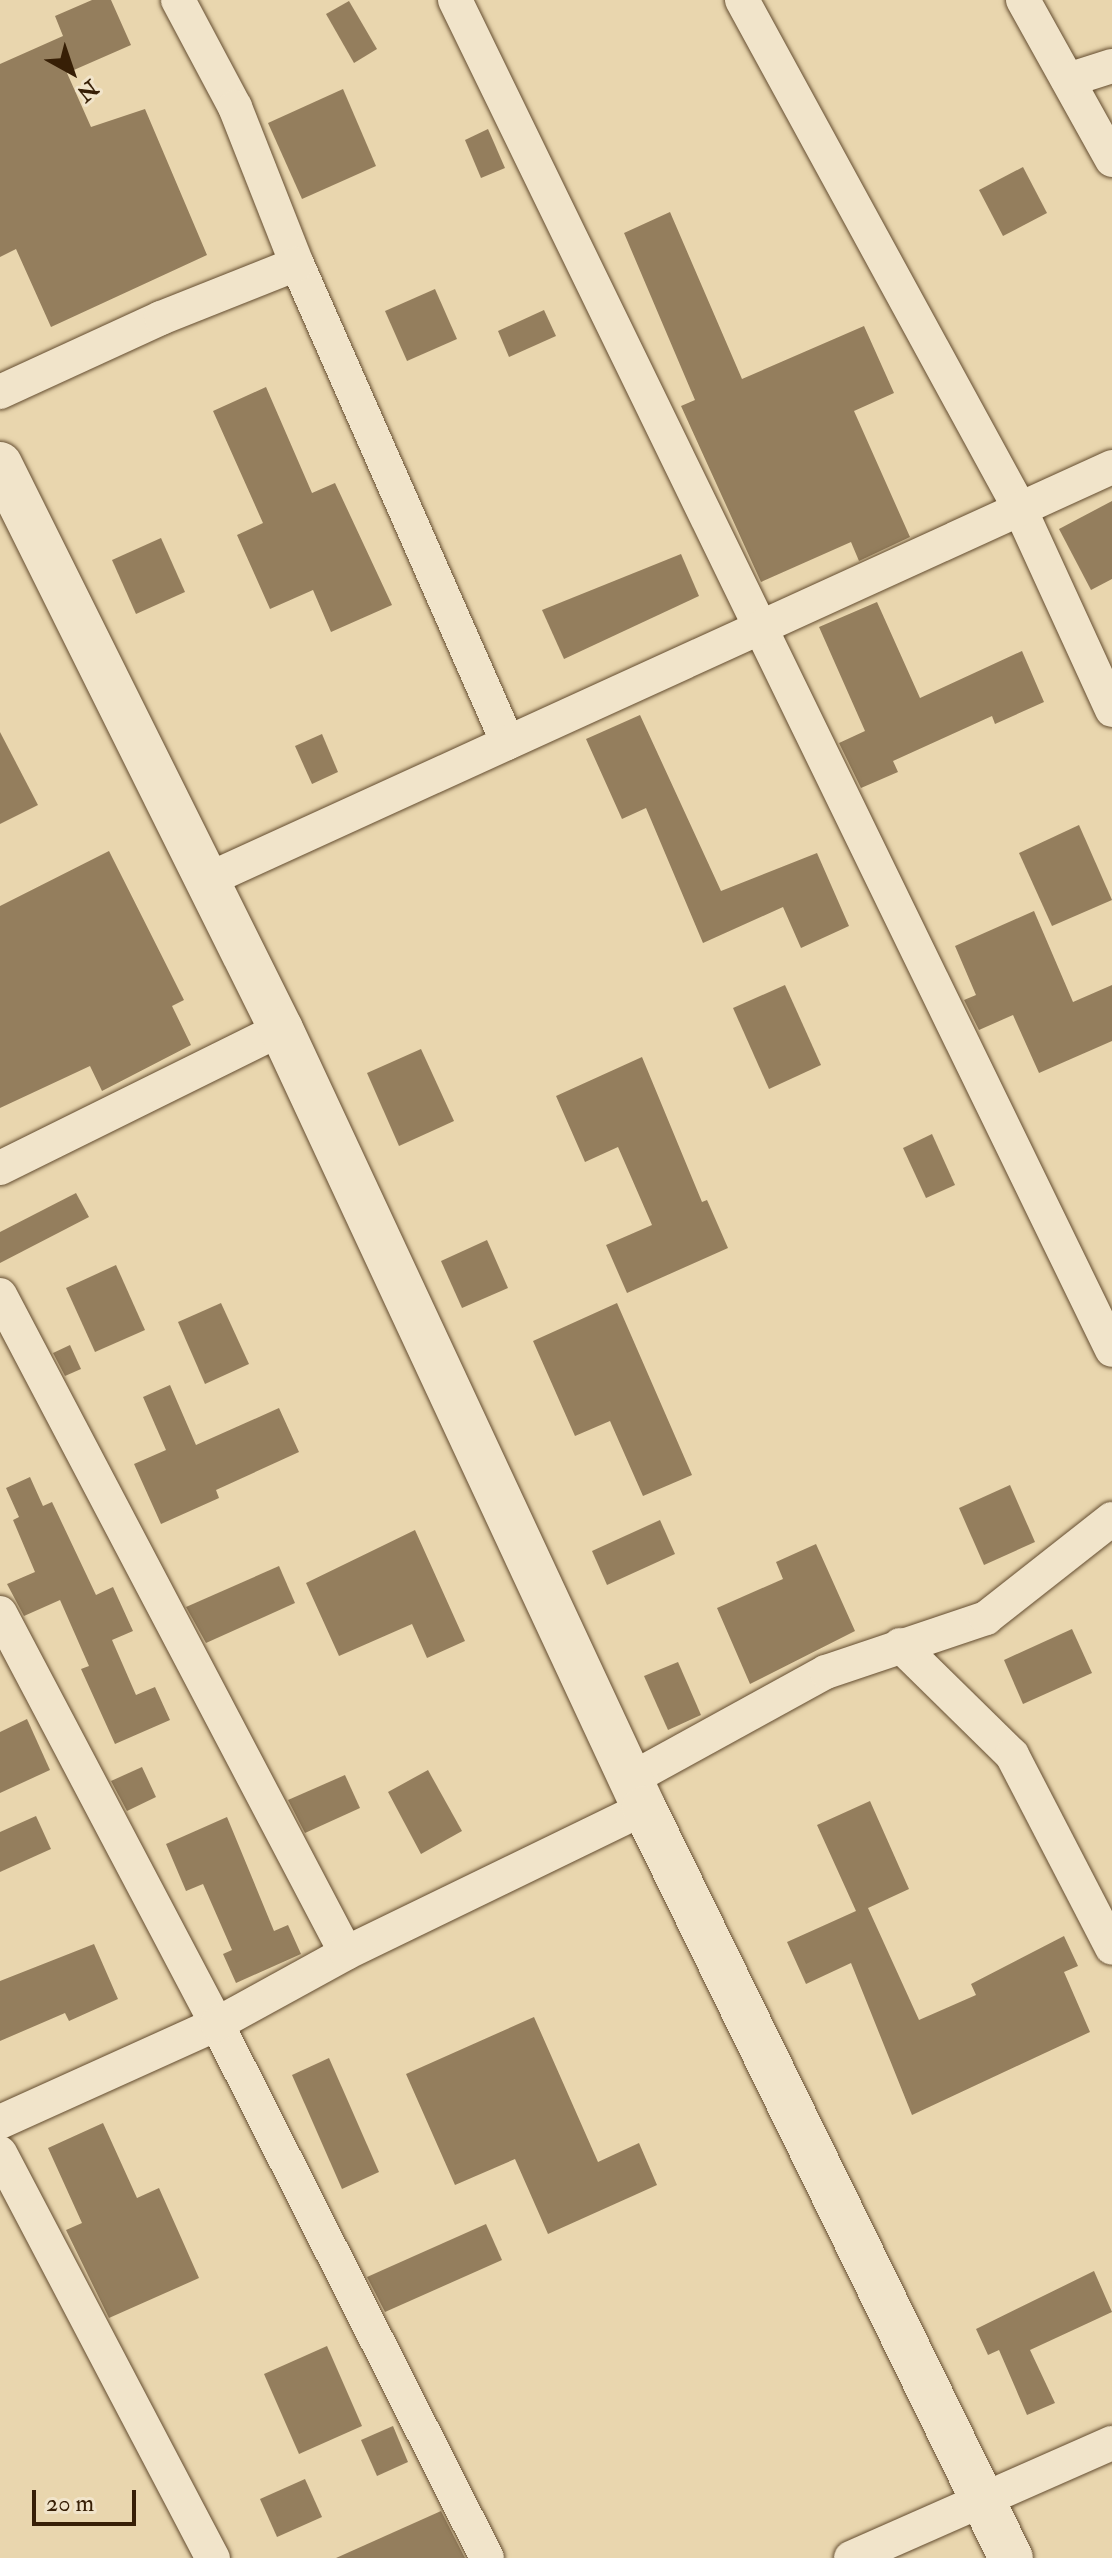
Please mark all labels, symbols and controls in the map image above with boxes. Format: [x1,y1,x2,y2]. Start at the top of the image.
north arrow [32,32,112,112]
text: N [71,73,104,107]
scale bar [36,2474,140,2524]
text: 20 m [46,2488,94,2519]

